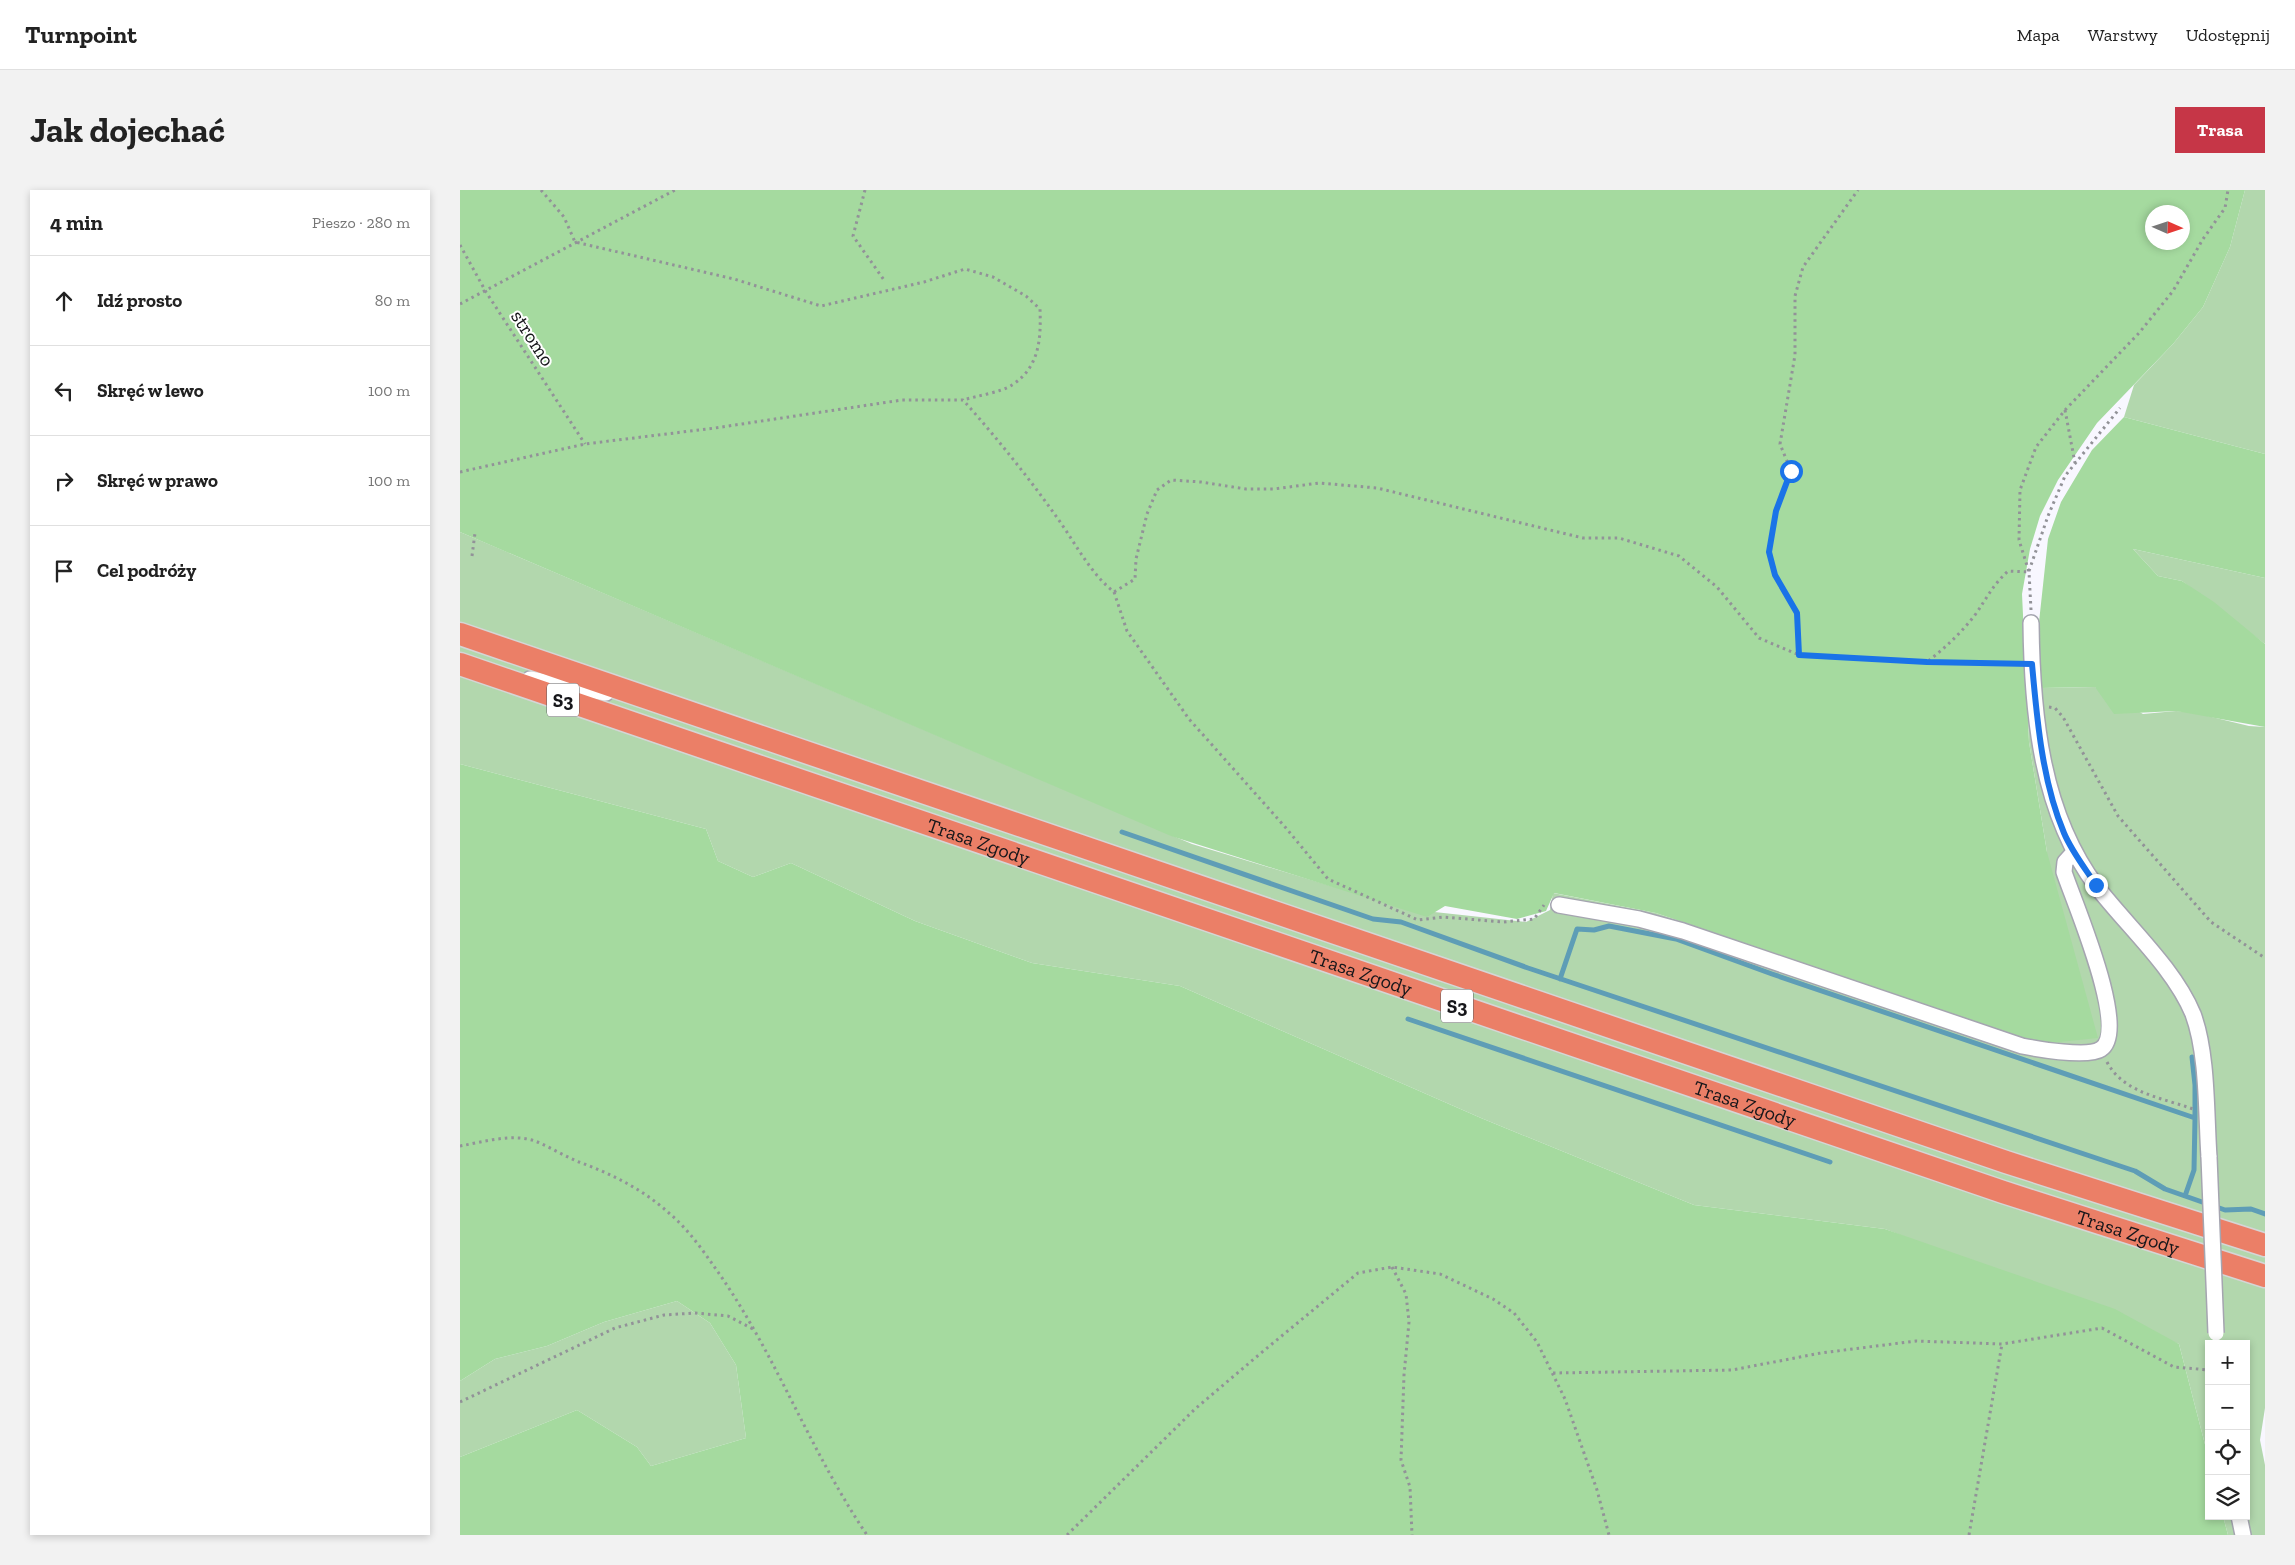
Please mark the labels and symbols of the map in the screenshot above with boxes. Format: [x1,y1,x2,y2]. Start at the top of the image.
north arrow [2145,205,2190,250]
street label: stromo [506,305,560,371]
route start [1780,460,1803,483]
road number: S3 [547,684,579,716]
street label: Trasa Zgody [924,813,1034,870]
route end [2085,874,2108,897]
street label: Trasa Zgody [1306,944,1416,1001]
road number: S3 [1441,989,1473,1022]
street label: Trasa Zgody [1690,1075,1800,1133]
street label: Trasa Zgody [2073,1204,2183,1260]

